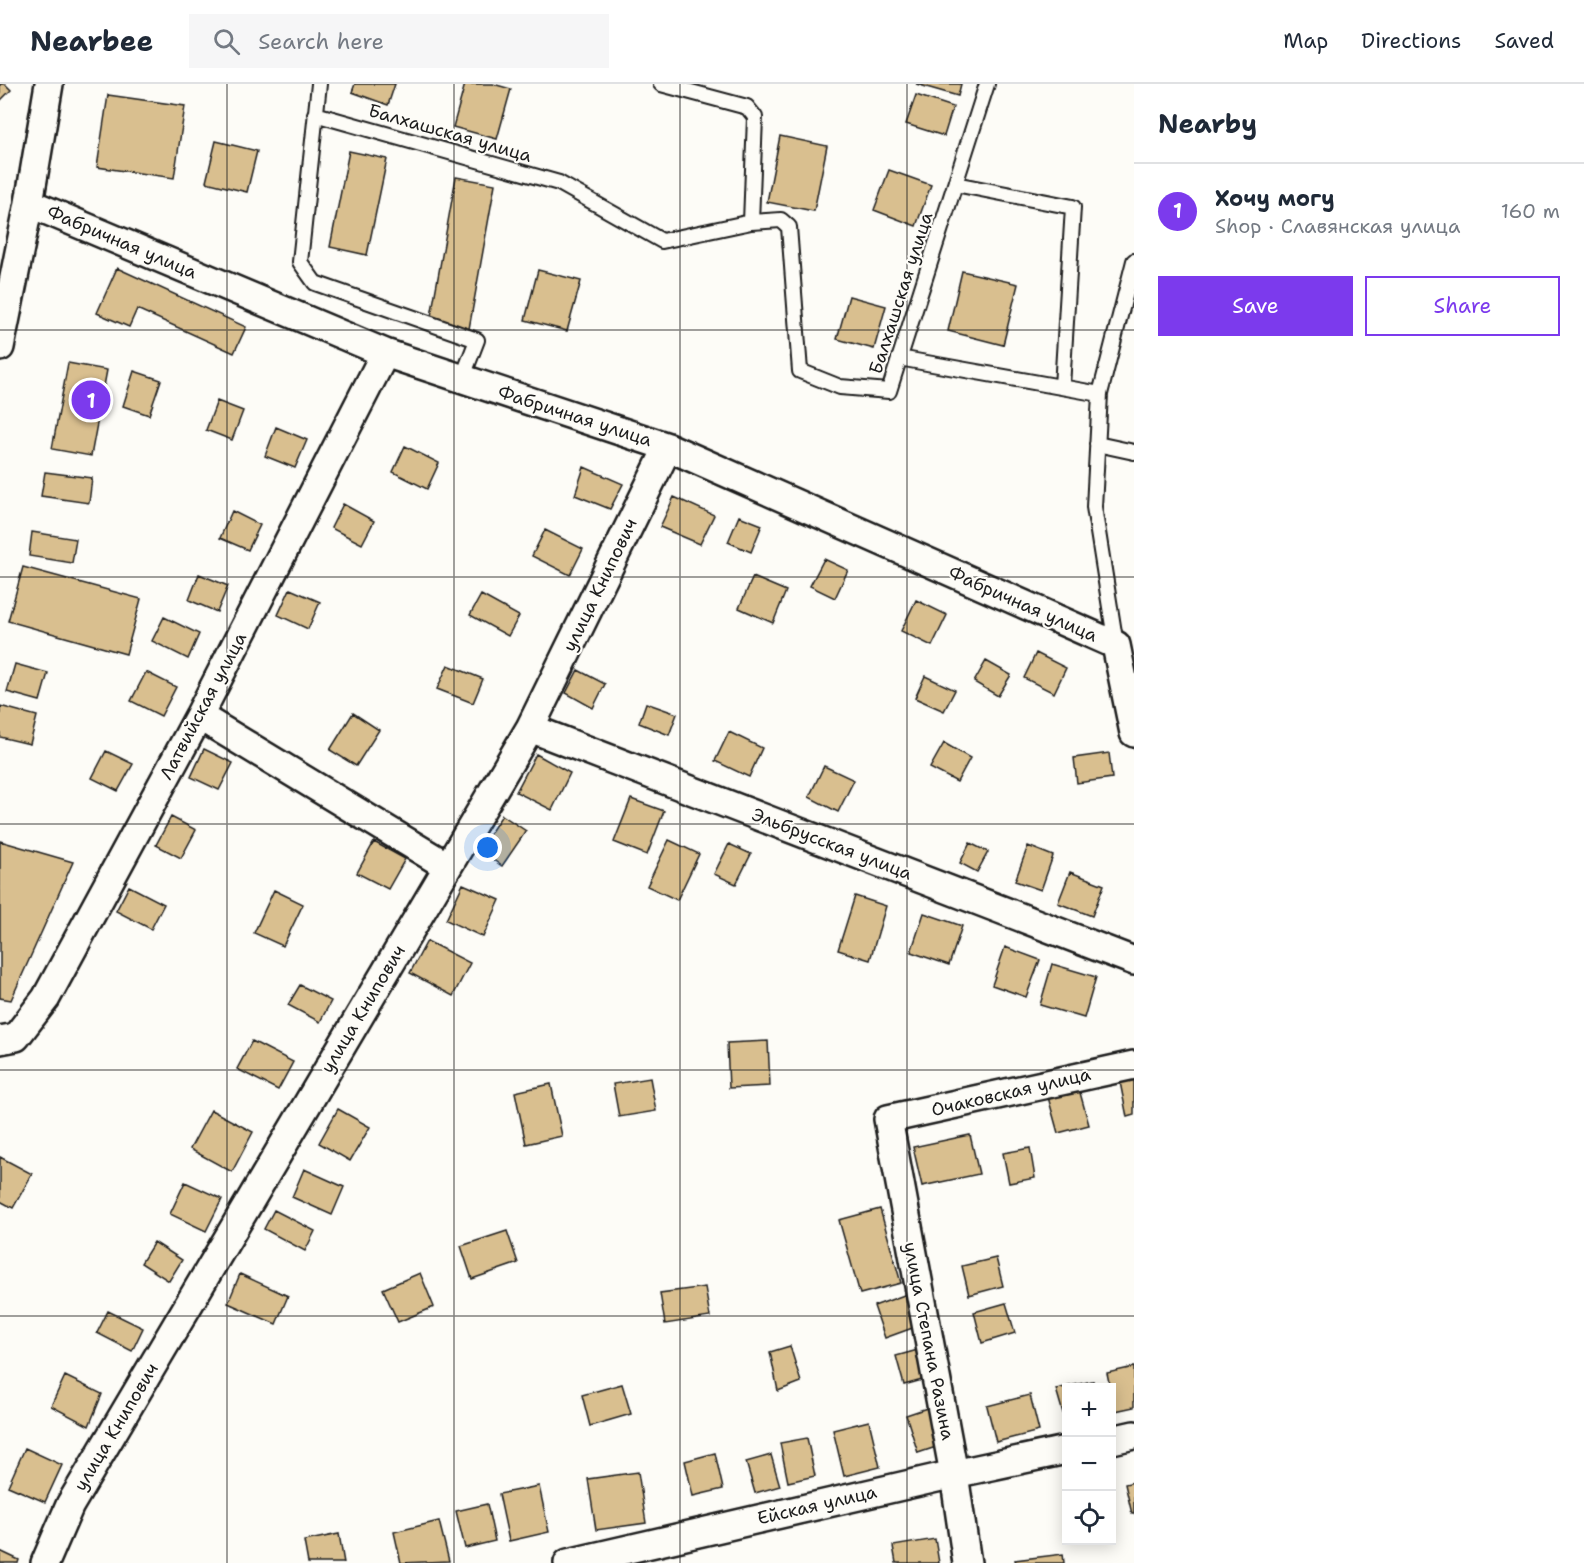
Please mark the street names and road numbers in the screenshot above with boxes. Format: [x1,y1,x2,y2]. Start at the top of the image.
street label: Балхашская улица [366,98,534,168]
street label: Фабричная улица [43,200,201,284]
street label: Балхашская улица [863,209,939,377]
street label: Фабричная улица [495,380,655,452]
street label: улица Книпович [557,514,643,656]
street label: Фабричная улица [945,560,1101,648]
street label: Латвийская улица [154,628,252,784]
street label: Эльбрусская улица [749,802,915,886]
street label: улица Книпович [315,940,411,1078]
street label: Очаковская улица [929,1062,1093,1122]
street label: улица Степана Разина [898,1240,960,1442]
street label: улица Книпович [68,1358,164,1496]
street label: Ейская улица [755,1480,879,1530]

